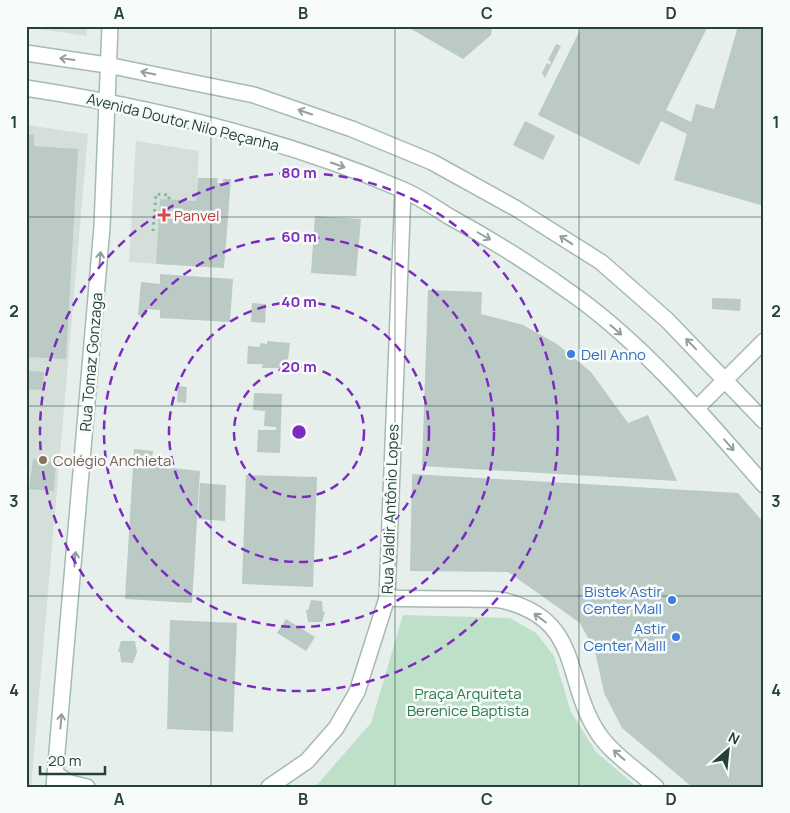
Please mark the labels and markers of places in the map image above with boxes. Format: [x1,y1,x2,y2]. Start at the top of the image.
place label: Panvel [174,205,220,226]
marker: Panvel [158,209,170,221]
place label: Dell Anno [581,344,646,365]
marker: Dell Anno [565,348,577,360]
centre of rings [290,423,308,441]
place label: Colégio Anchieta [53,450,171,471]
marker: Colégio Anchieta [37,454,49,466]
place label: Bistek Astir Center Mall [583,581,663,619]
marker: Bistek Astir Center Mall [666,594,678,606]
place label: Astir Center Malll [583,618,667,656]
marker: Astir Center Malll [670,631,682,643]

